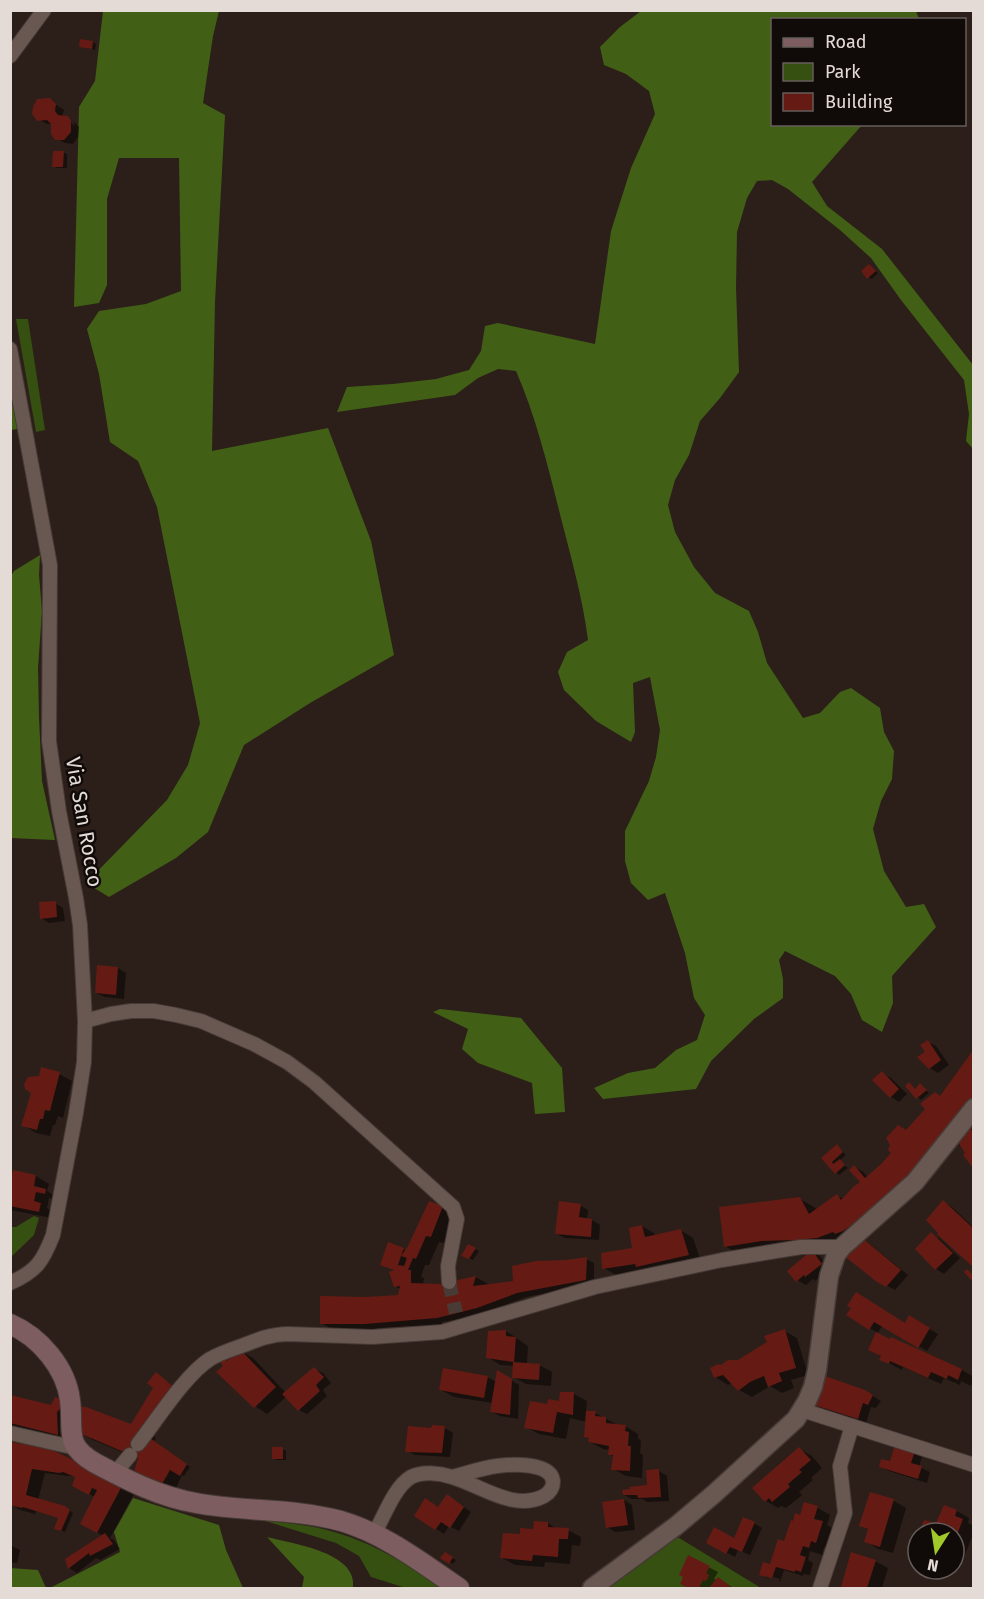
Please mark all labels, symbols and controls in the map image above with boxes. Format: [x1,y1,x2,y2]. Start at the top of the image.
legend [771,18,966,126]
text: Road [825,31,867,53]
text: Park [825,61,861,83]
text: Building [825,91,893,113]
street label: Via San Rocco [60,755,108,889]
north arrow [906,1521,966,1581]
text: N [926,1555,940,1576]

